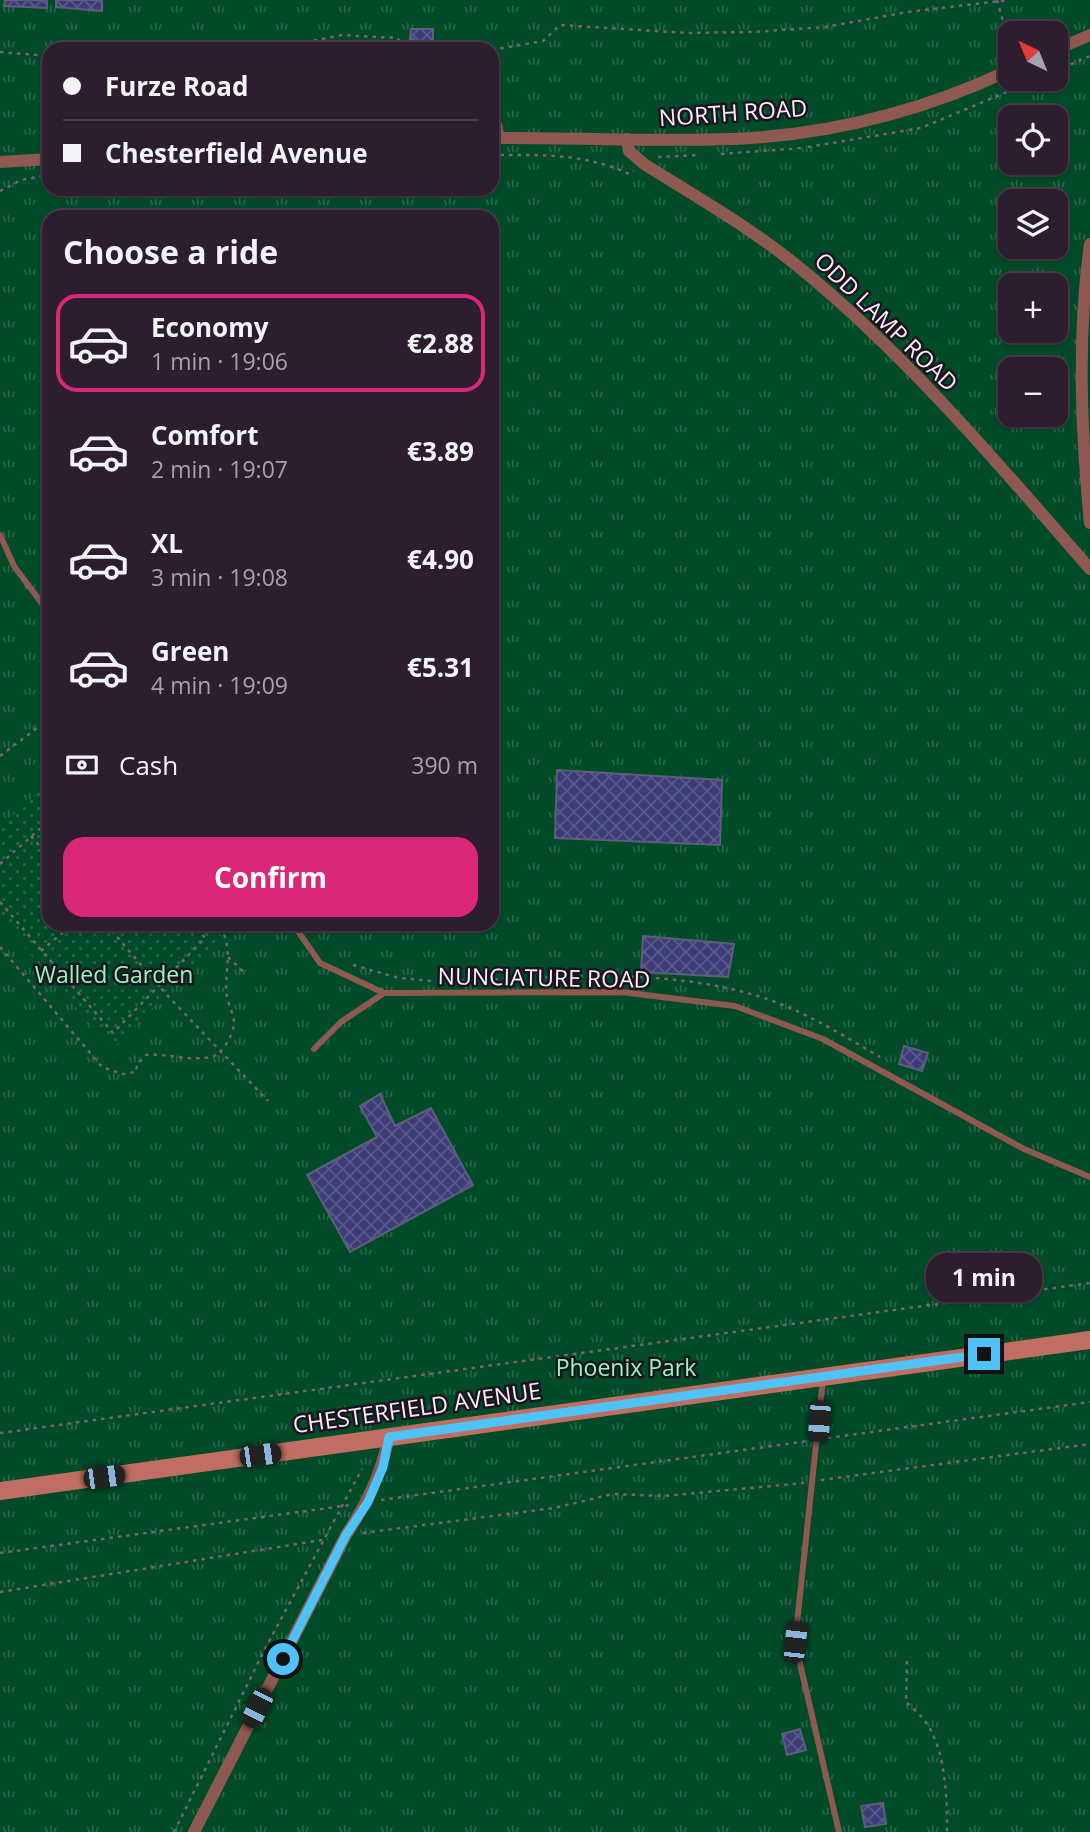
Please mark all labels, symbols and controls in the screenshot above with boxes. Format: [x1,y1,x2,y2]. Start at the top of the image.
north arrow [998,21,1068,91]
map controls [998,21,1068,427]
text: Furze Road [105,68,248,104]
street label: NORTH ROAD [658,91,808,133]
button: locate [998,105,1068,175]
text: Chesterfield Avenue [105,135,368,171]
button: layers [998,189,1068,259]
text: Choose a ride [63,230,278,273]
street label: ODD LAMP ROAD [808,245,965,398]
button: + [998,273,1068,343]
text: Economy [151,309,269,345]
icon: car [67,312,130,375]
text: €2.88 [407,325,474,361]
text: 1 min · 19:06 [151,345,288,377]
button: − [998,357,1068,427]
text: Comfort [151,417,258,453]
icon: car [67,420,130,483]
text: €3.89 [407,433,474,469]
text: 2 min · 19:07 [151,453,288,485]
text: XL [151,525,183,561]
icon: car [67,528,130,591]
text: €4.90 [407,541,474,577]
text: 3 min · 19:08 [151,561,288,593]
text: Green [151,633,229,669]
icon: car [67,636,130,699]
text: €5.31 [407,649,474,685]
text: 4 min · 19:09 [151,669,288,701]
icon: cash [63,746,101,784]
text: Cash [119,747,178,783]
text: 390 m [411,749,478,781]
button: Confirm [63,837,478,917]
park label: Walled Garden [35,958,193,990]
street label: NUNCIATURE ROAD [437,959,651,995]
callout: 1 min [926,1252,1042,1302]
text: 1 min [952,1261,1016,1293]
route end [968,1338,1000,1370]
park label: Phoenix Park [556,1351,696,1383]
street label: CHESTERFIELD AVENUE [291,1374,543,1440]
car [808,1399,831,1443]
car [238,1442,283,1468]
car [82,1464,127,1490]
car [783,1620,808,1664]
route start [267,1643,299,1675]
car [239,1685,276,1731]

